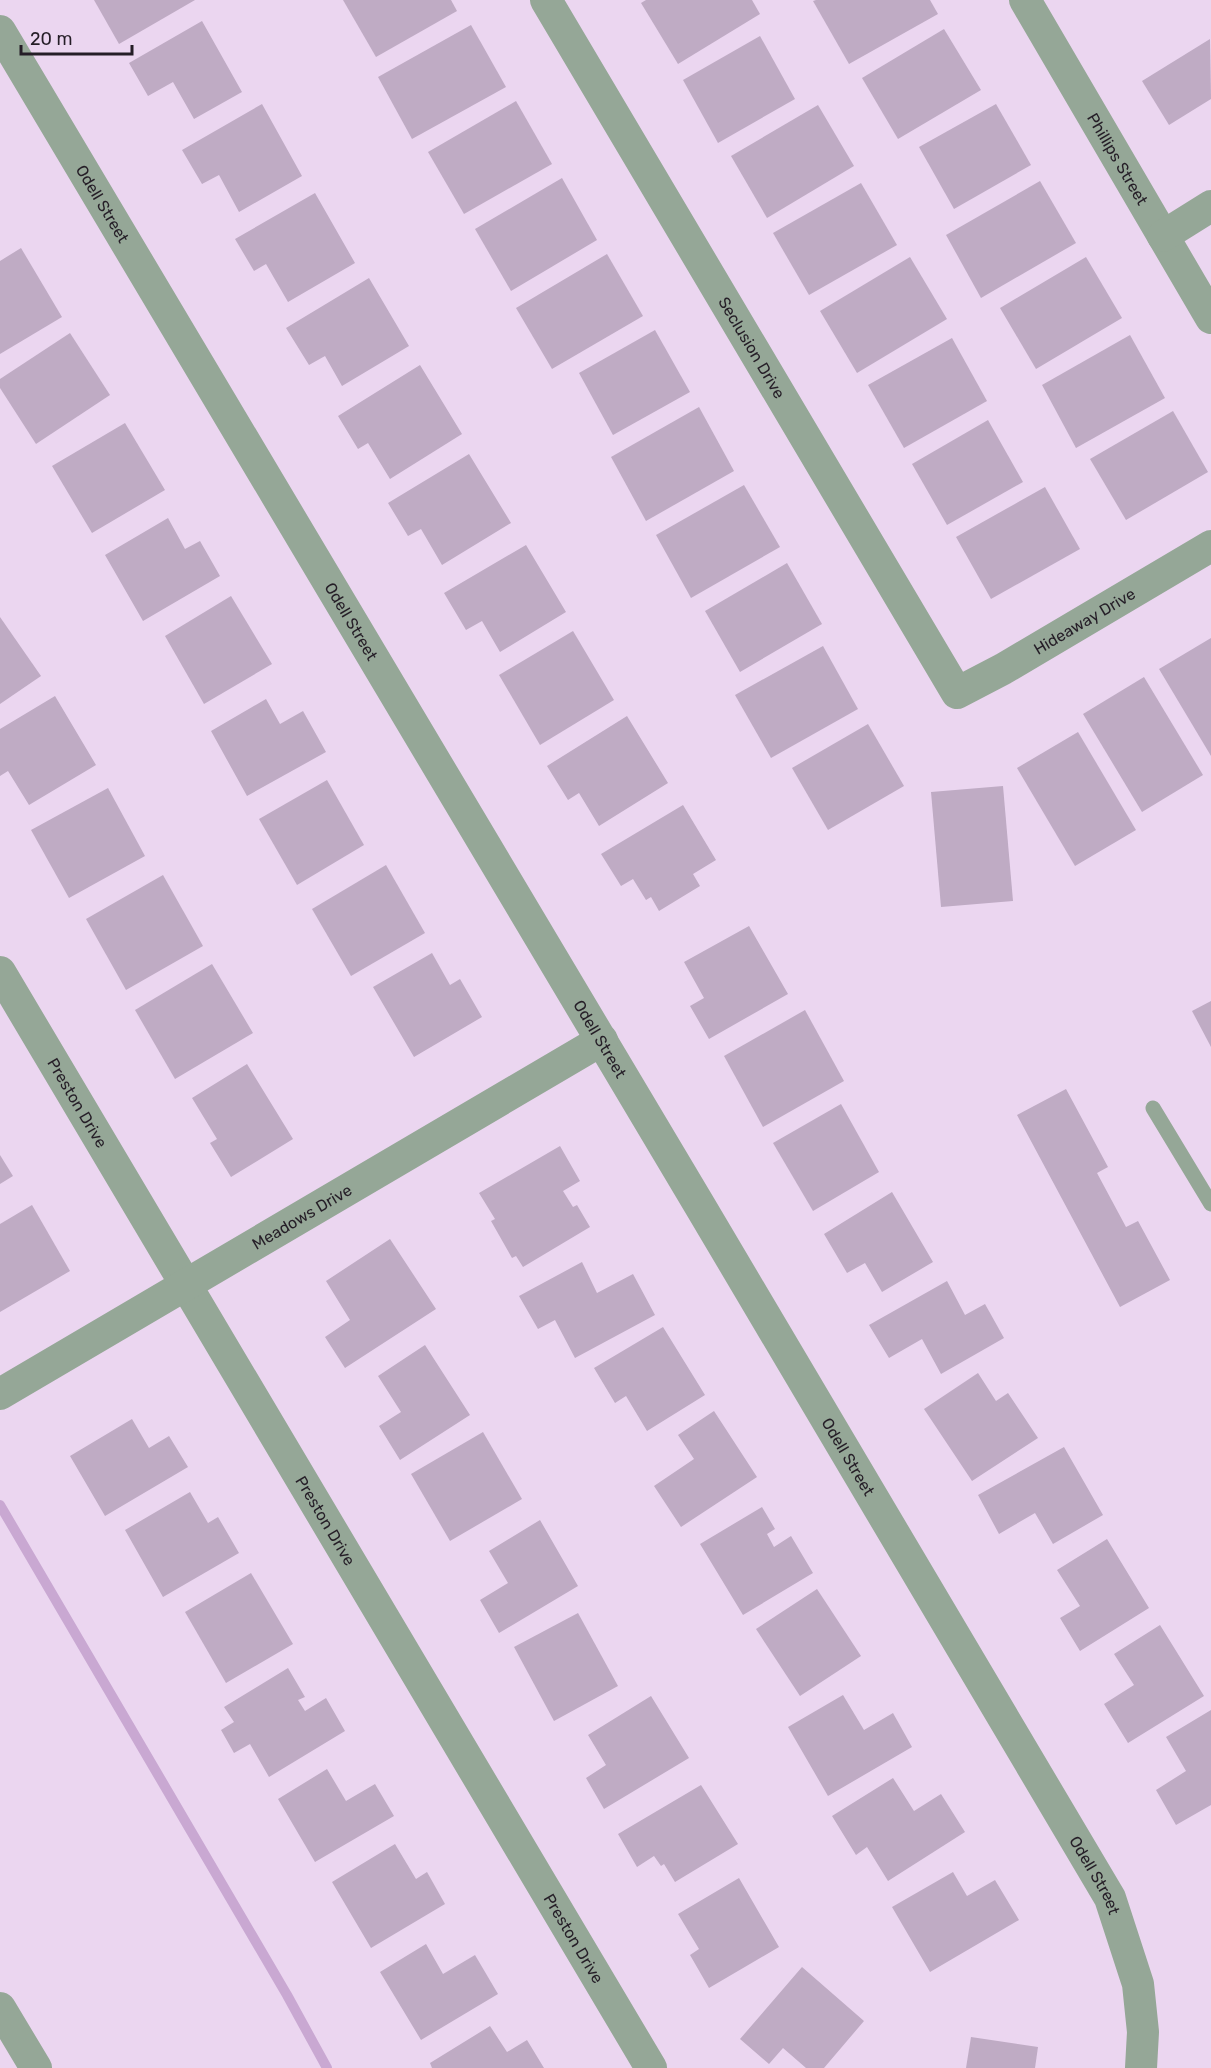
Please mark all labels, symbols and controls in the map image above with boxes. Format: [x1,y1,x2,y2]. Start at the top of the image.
scale bar [21,18,132,56]
text: 20 m [30,28,72,50]
street label: Phillips Street [1084,109,1152,208]
street label: Odell Street [72,161,133,246]
street label: Seclusion Drive [715,293,790,402]
street label: Odell Street [321,579,382,664]
street label: Hideaway Drive [1030,584,1139,658]
street label: Odell Street [570,996,631,1081]
street label: Preston Drive [44,1054,112,1151]
street label: Meadows Drive [248,1180,355,1253]
street label: Odell Street [818,1414,879,1499]
street label: Preston Drive [292,1472,360,1569]
street label: Odell Street [1066,1832,1124,1917]
street label: Preston Drive [540,1890,608,1987]

